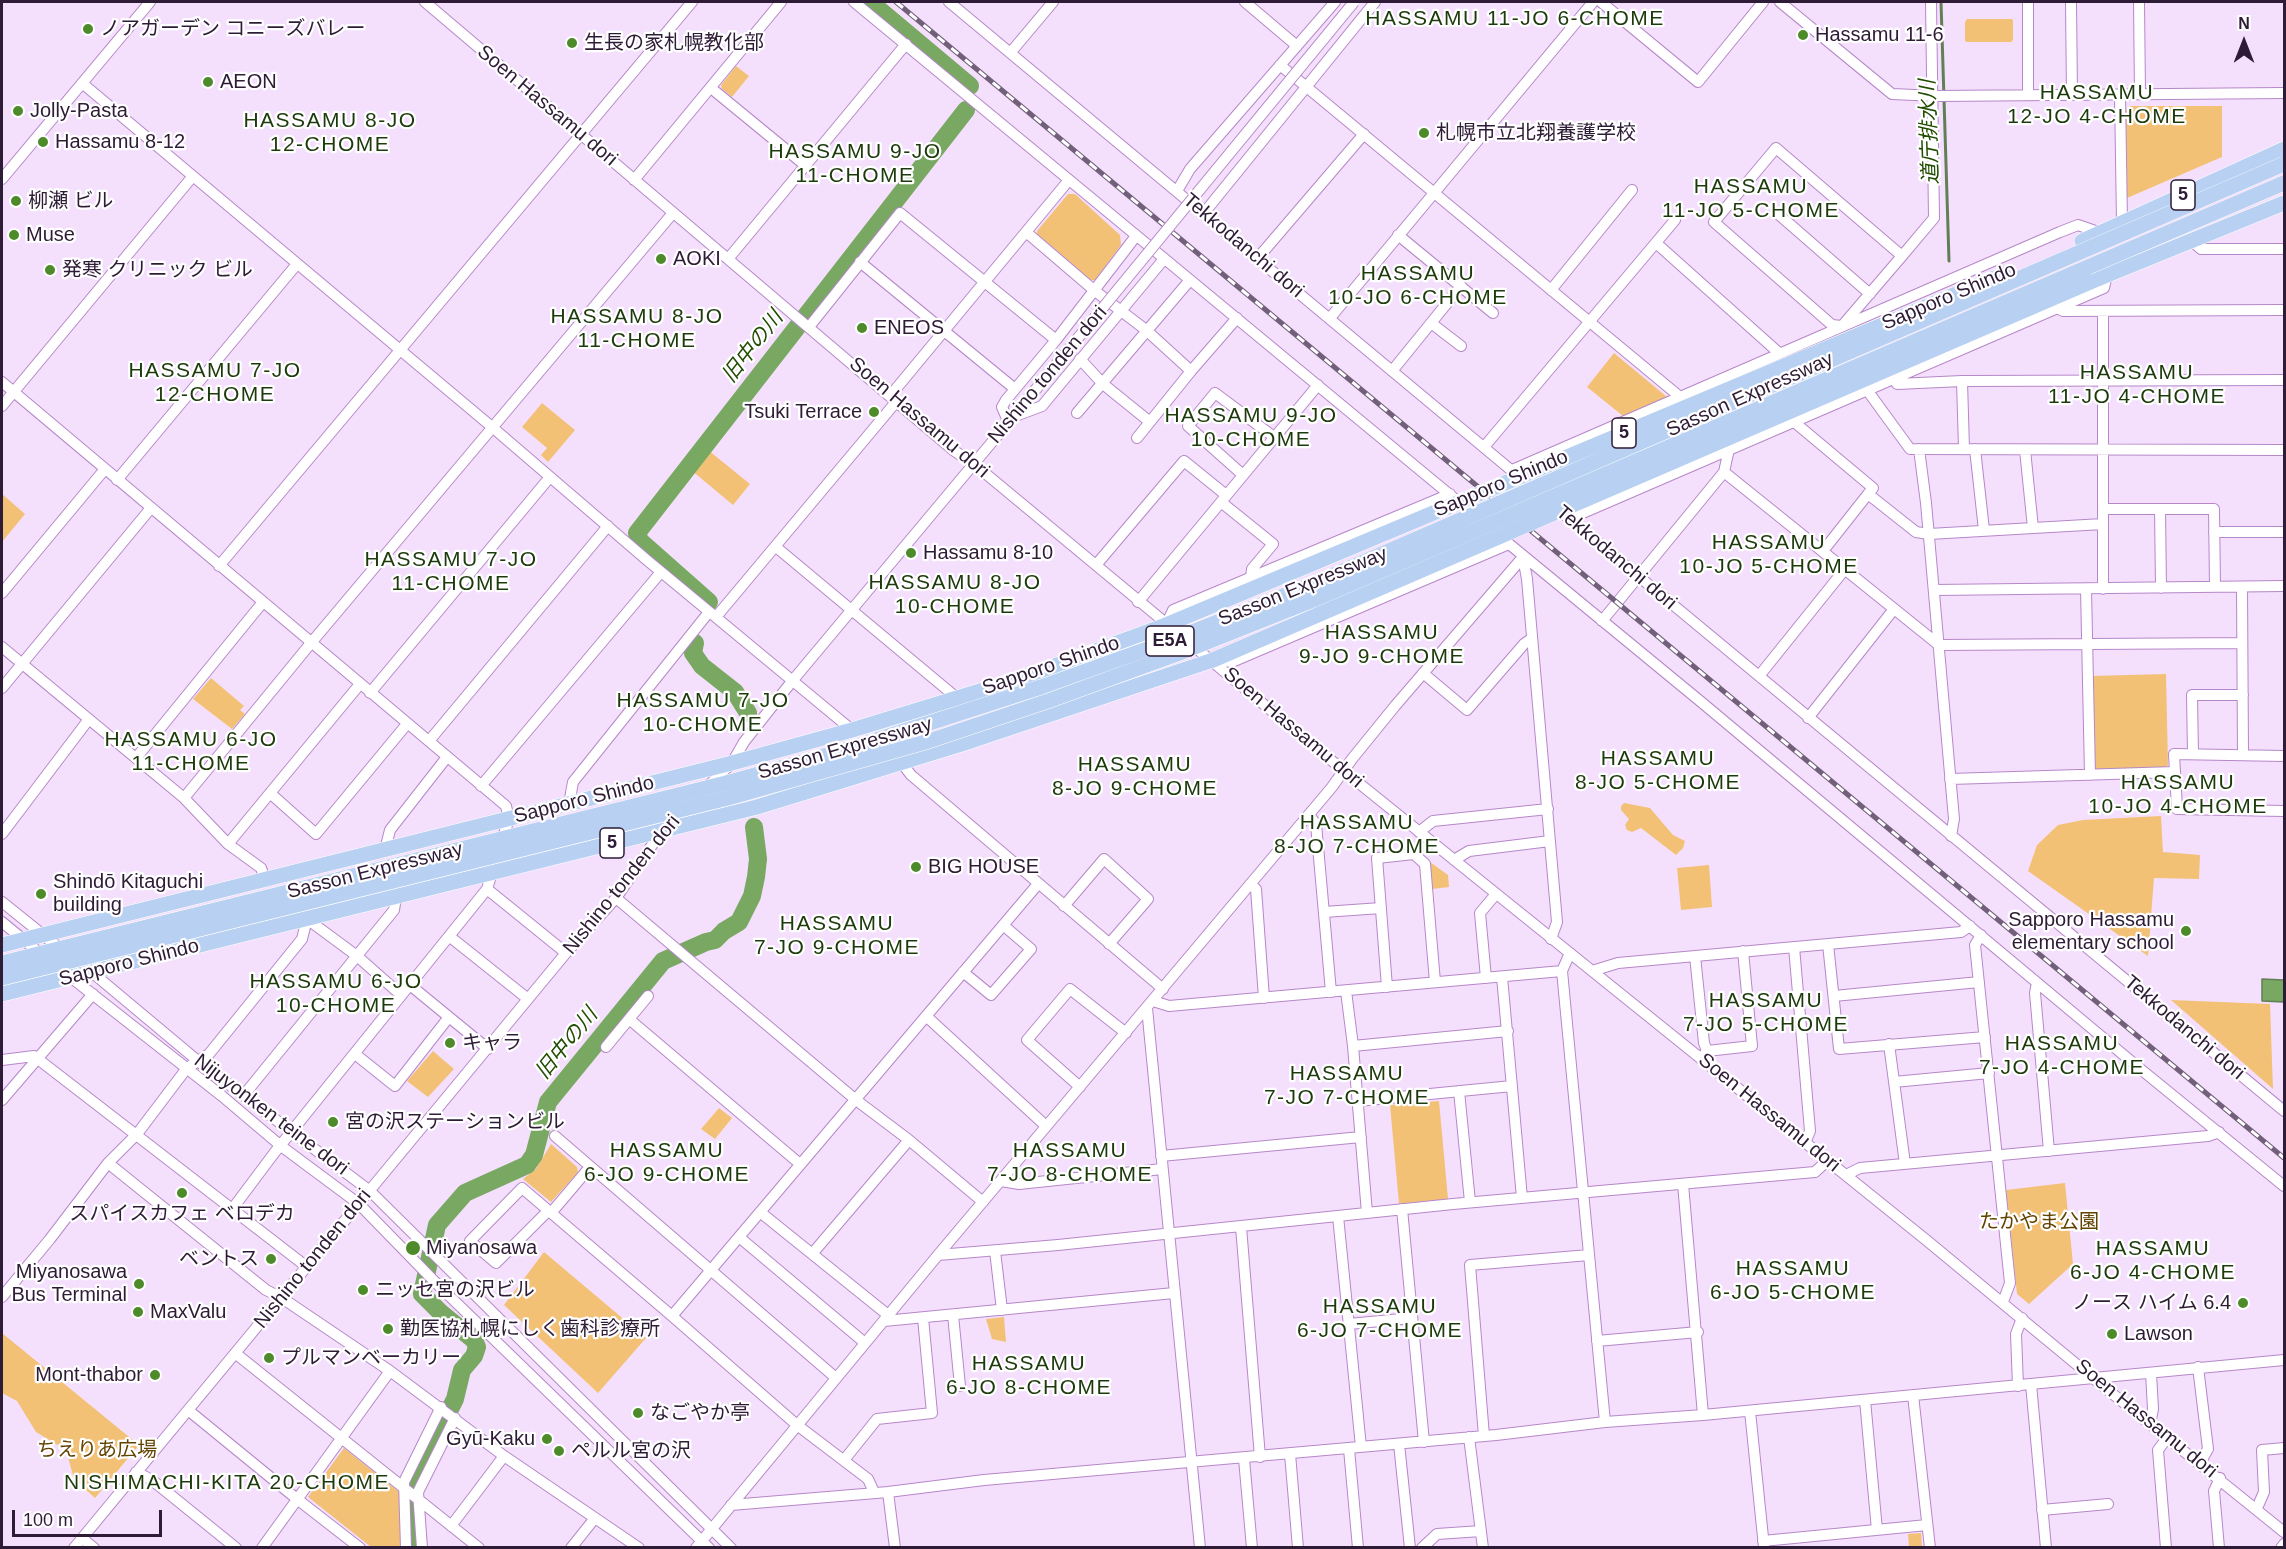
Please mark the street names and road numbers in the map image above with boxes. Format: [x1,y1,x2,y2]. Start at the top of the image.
street label: Soen Hassamu dori [472,40,622,172]
road number: 5 [2171,180,2195,210]
street label: Tekkodanchi dori [1178,189,1308,303]
street label: Sapporo Shindo [1878,258,2020,336]
street label: Nishino tonden dori [983,301,1113,449]
street label: Sasson Expressway [1663,347,1837,443]
street label: Soen Hassamu dori [844,352,994,484]
road number: 5 [1612,418,1636,448]
street label: Sapporo Shindo [1430,445,1572,523]
street label: Tekkodanchi dori [1551,501,1681,615]
street label: Sasson Expressway [1215,542,1391,632]
road number: E5A [1146,626,1194,656]
street label: Sapporo Shindo [979,631,1123,701]
street label: Soen Hassamu dori [1218,662,1368,794]
street label: Sasson Expressway [755,713,935,785]
street label: Sapporo Shindo [512,771,656,829]
street label: Nishino tonden dori [558,810,686,960]
road number: 5 [600,828,624,858]
street label: Sasson Expressway [285,838,465,904]
street label: Sapporo Shindo [57,934,201,992]
street label: Tekkodanchi dori [2119,971,2249,1085]
street label: Soen Hassamu dori [1693,1048,1845,1178]
street label: Nijuyonken teine dori [189,1049,353,1181]
street label: Nishino tonden dori [249,1184,377,1334]
street label: Soen Hassamu dori [2070,1354,2222,1484]

